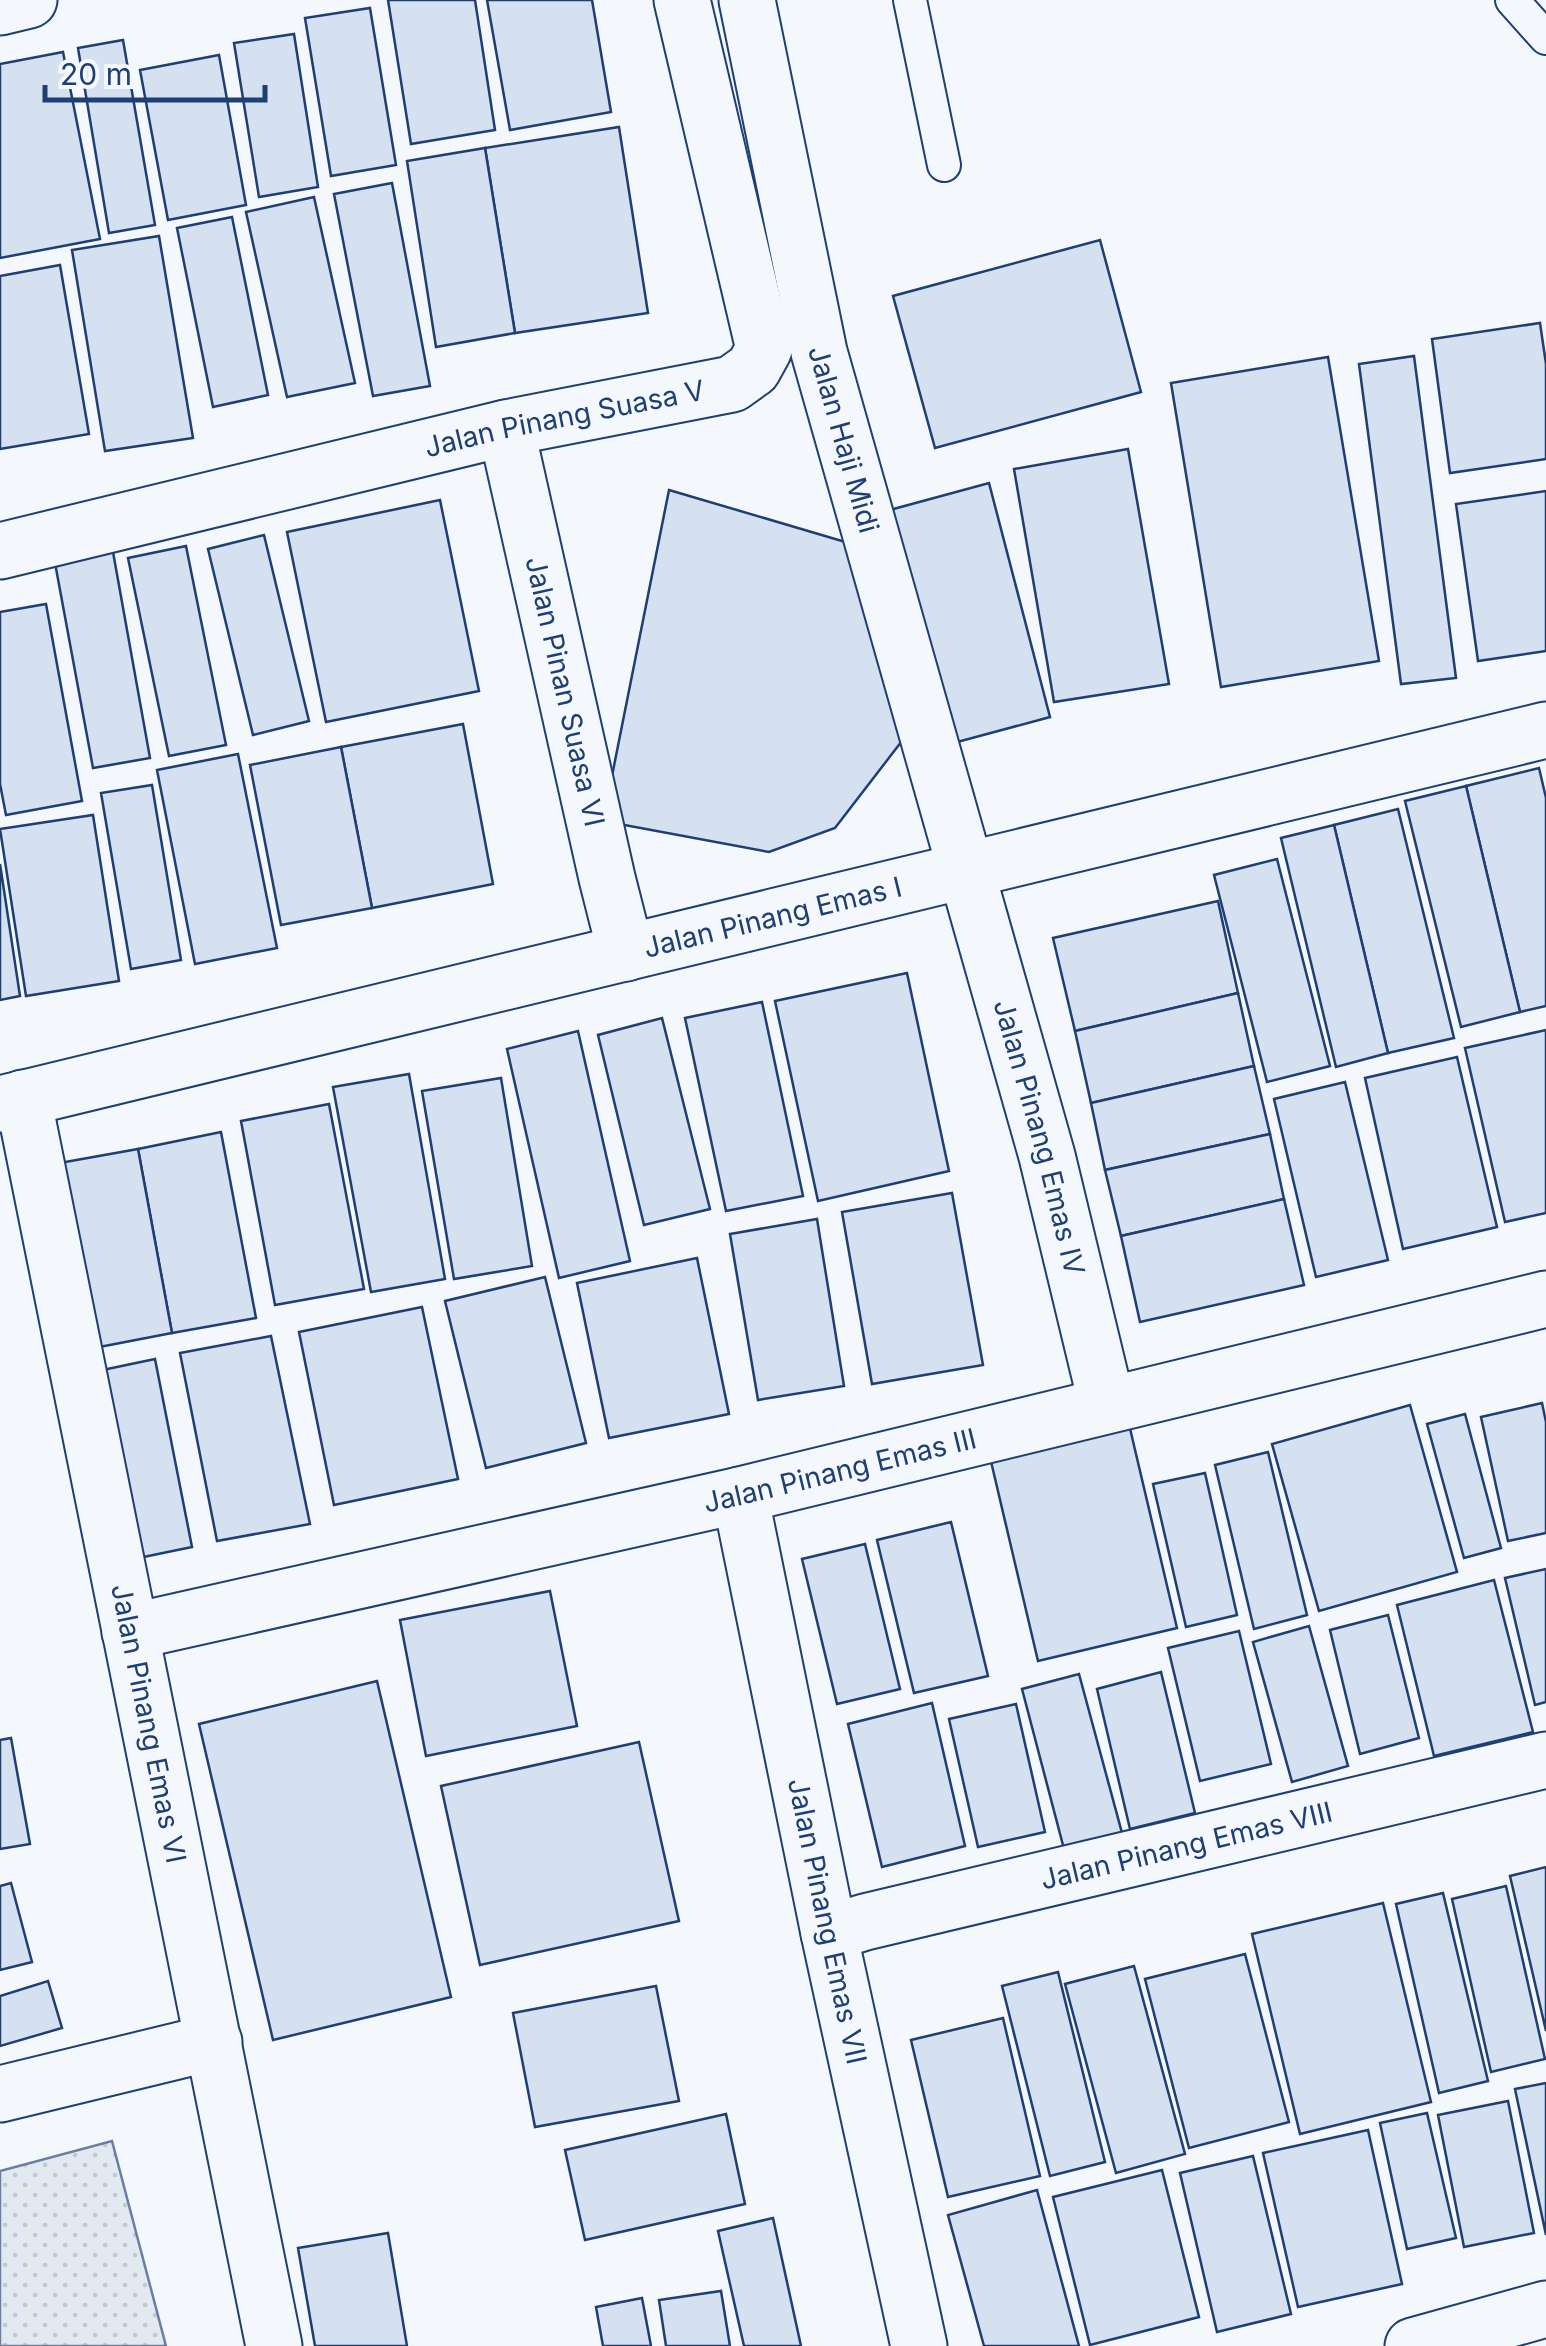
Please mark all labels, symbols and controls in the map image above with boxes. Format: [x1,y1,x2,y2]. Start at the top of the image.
scale bar [45,40,265,102]
text: 20 m [60,56,132,92]
street label: Jalan Haji Midi [801,342,886,537]
street label: Jalan Pinang Suasa V [421,373,707,464]
street label: Jalan Pinan Suasa VI [518,553,612,830]
street label: Jalan Pinang Emas I [640,869,905,965]
street label: Jalan Pinang Emas IV [986,996,1092,1279]
street label: Jalan Pinang Emas III [700,1421,980,1520]
street label: Jalan Pinang Emas VI [104,1581,193,1866]
street label: Jalan Pinang Emas VII [781,1775,874,2067]
street label: Jalan Pinang Emas VIII [1037,1794,1336,1897]

